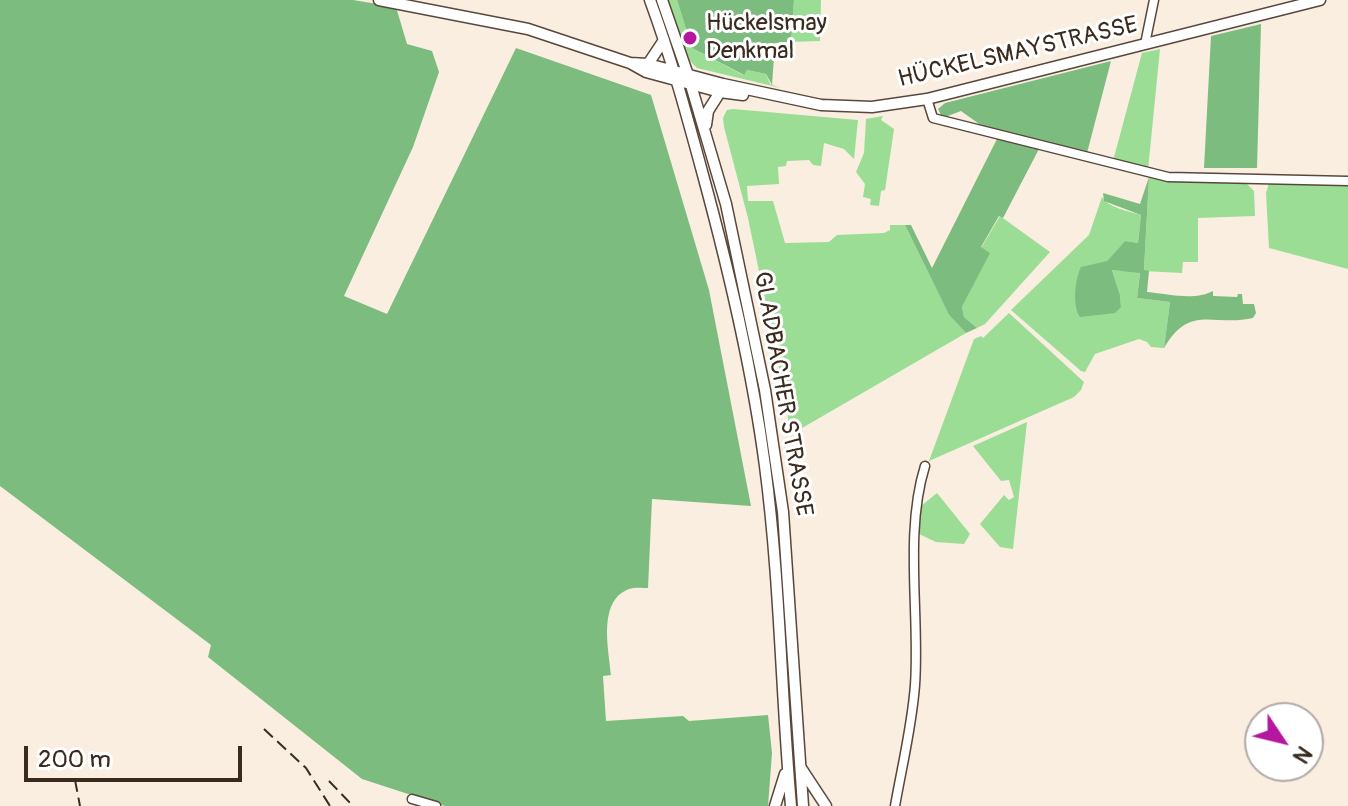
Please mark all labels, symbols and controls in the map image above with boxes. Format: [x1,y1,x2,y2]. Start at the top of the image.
place label: Hückelsmay Denkmal [706,10,827,66]
street label: HÜCKELSMAYSTRASSE [895,11,1141,95]
marker: Hückelsmay Denkmal [681,29,699,47]
street label: GLADBACHER STRASSE [746,269,818,519]
north arrow [1244,702,1324,782]
scale bar [28,730,246,780]
text: N [1286,740,1318,769]
text: 200 m [38,745,111,774]

